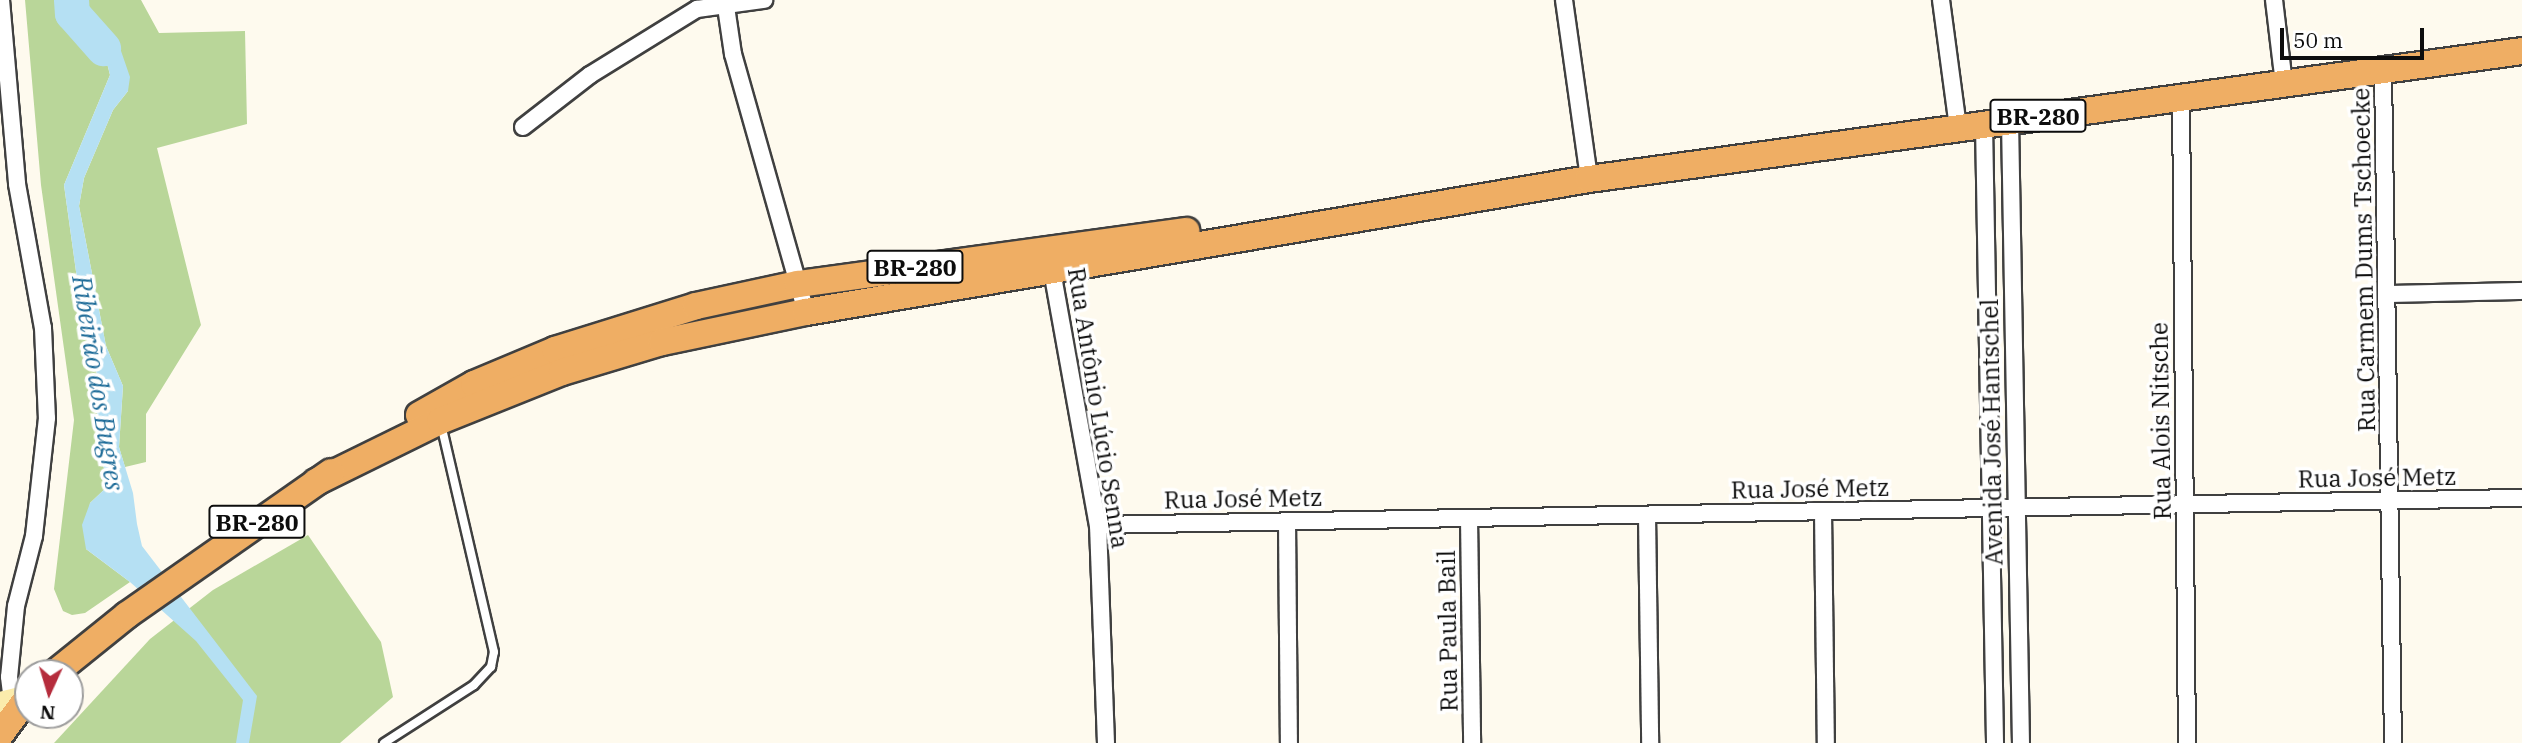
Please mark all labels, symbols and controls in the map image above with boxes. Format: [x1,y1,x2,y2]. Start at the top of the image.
scale bar [2284,14,2428,58]
text: 50 m [2293,26,2343,54]
street label: Rua Carmem Dums Tschoecke [2347,88,2381,432]
road number: BR-280 [1989,97,2087,136]
road number: BR-280 [866,248,964,286]
street label: Rua Antônio Lúcio Senna [1062,265,1134,551]
water label: Ribeirão dos Bugres [66,273,130,493]
street label: Avenida José Hantschel [1975,298,2009,566]
street label: Rua Alois Nitsche [2145,322,2177,520]
street label: Rua José Metz [2298,462,2456,494]
street label: Rua José Metz [1731,473,1889,505]
street label: Rua José Metz [1164,483,1322,515]
road number: BR-280 [208,502,306,542]
street label: Rua Paula Bail [1432,550,1464,712]
north arrow [14,659,84,729]
text: N [39,700,56,725]

